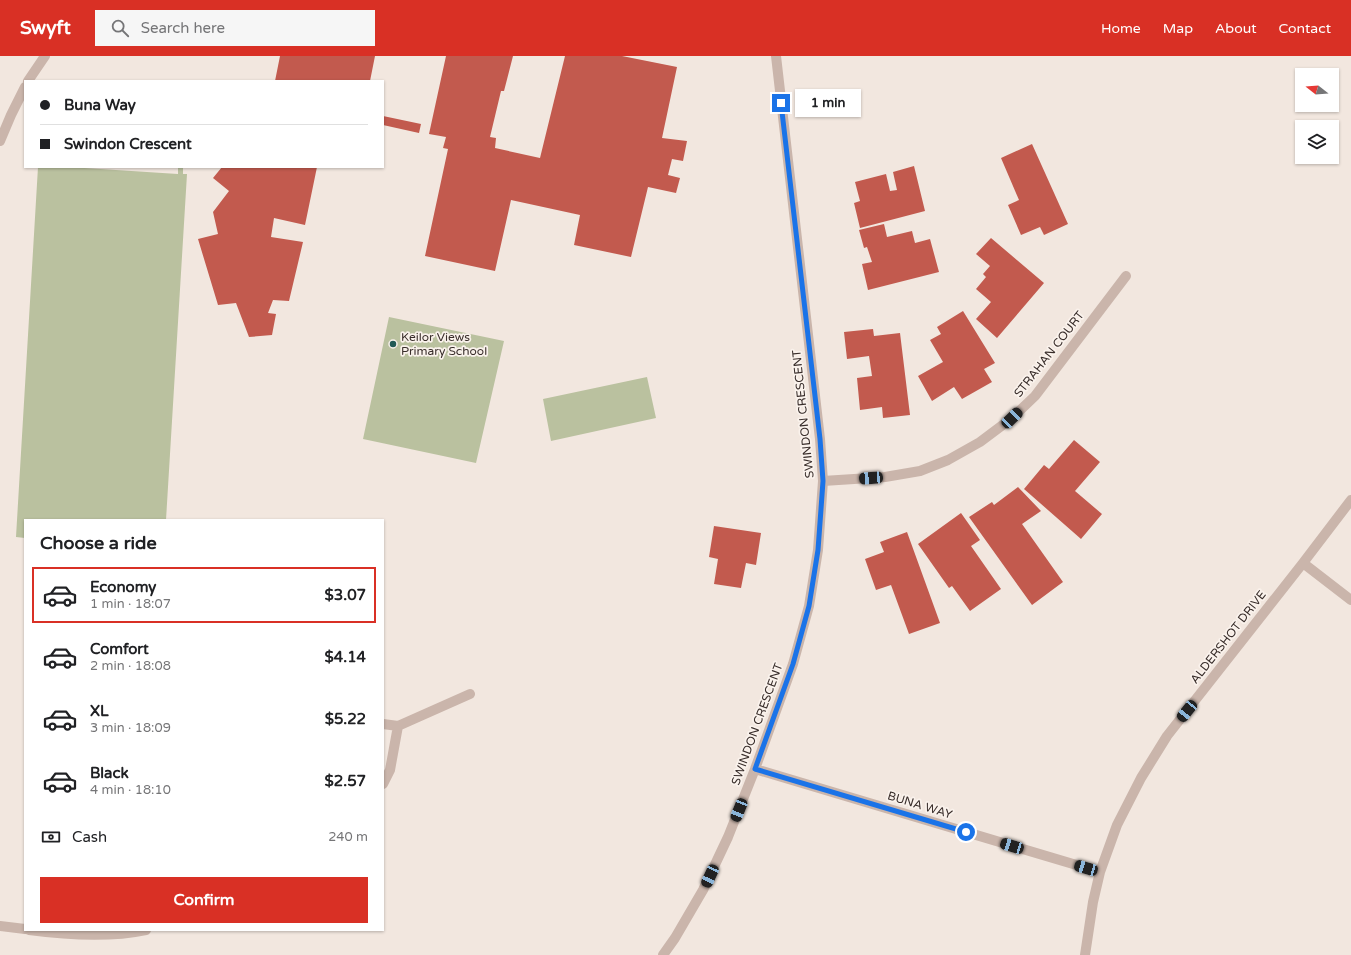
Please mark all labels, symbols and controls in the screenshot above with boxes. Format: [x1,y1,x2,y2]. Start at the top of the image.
search box [95,10,375,46]
text: Swyft [20,17,71,39]
icon: search [109,17,131,39]
text: Search here [141,19,225,37]
text: Home [1101,20,1141,37]
text: Map [1163,20,1193,37]
text: About [1215,20,1257,37]
text: Contact [1279,20,1331,37]
north arrow [1295,68,1339,112]
map controls [1295,68,1339,164]
callout: 1 min [795,89,861,117]
route end [772,94,790,112]
text: 1 min [811,95,845,111]
text: Buna Way [64,96,136,114]
button: layers [1295,120,1339,164]
text: Swindon Crescent [64,135,192,153]
street label: STRAHAN COURT [1011,308,1087,400]
place label: Keilor Views Primary School [401,330,487,358]
marker: Keilor Views Primary School [388,339,398,349]
street label: SWINDON CRESCENT [789,348,817,479]
car [999,405,1025,431]
car [859,471,883,485]
text: Choose a ride [40,532,157,554]
icon: car [42,577,78,613]
text: Economy [90,578,156,596]
text: $3.07 [325,586,366,604]
street label: ALDERSHOT DRIVE [1187,587,1269,686]
text: 1 min · 18:07 [90,596,171,612]
icon: car [42,639,78,675]
text: Comfort [90,640,149,658]
text: $4.14 [325,648,366,666]
text: 2 min · 18:08 [90,658,171,674]
street label: SWINDON CRESCENT [728,660,786,787]
car [1175,698,1199,724]
icon: car [42,701,78,737]
text: XL [90,702,109,720]
text: $5.22 [325,710,366,728]
text: 3 min · 18:09 [90,720,171,736]
icon: car [42,763,78,799]
text: Black [90,764,129,782]
text: $2.57 [325,772,366,790]
text: 4 min · 18:10 [90,782,171,798]
street label: BUNA WAY [886,788,954,822]
car [729,797,749,823]
route start [957,823,975,841]
icon: cash [40,826,62,848]
text: Cash [72,828,107,846]
text: 240 m [328,829,368,845]
car [999,837,1025,855]
car [1073,859,1099,877]
car [699,863,721,889]
button: Confirm [40,877,368,923]

